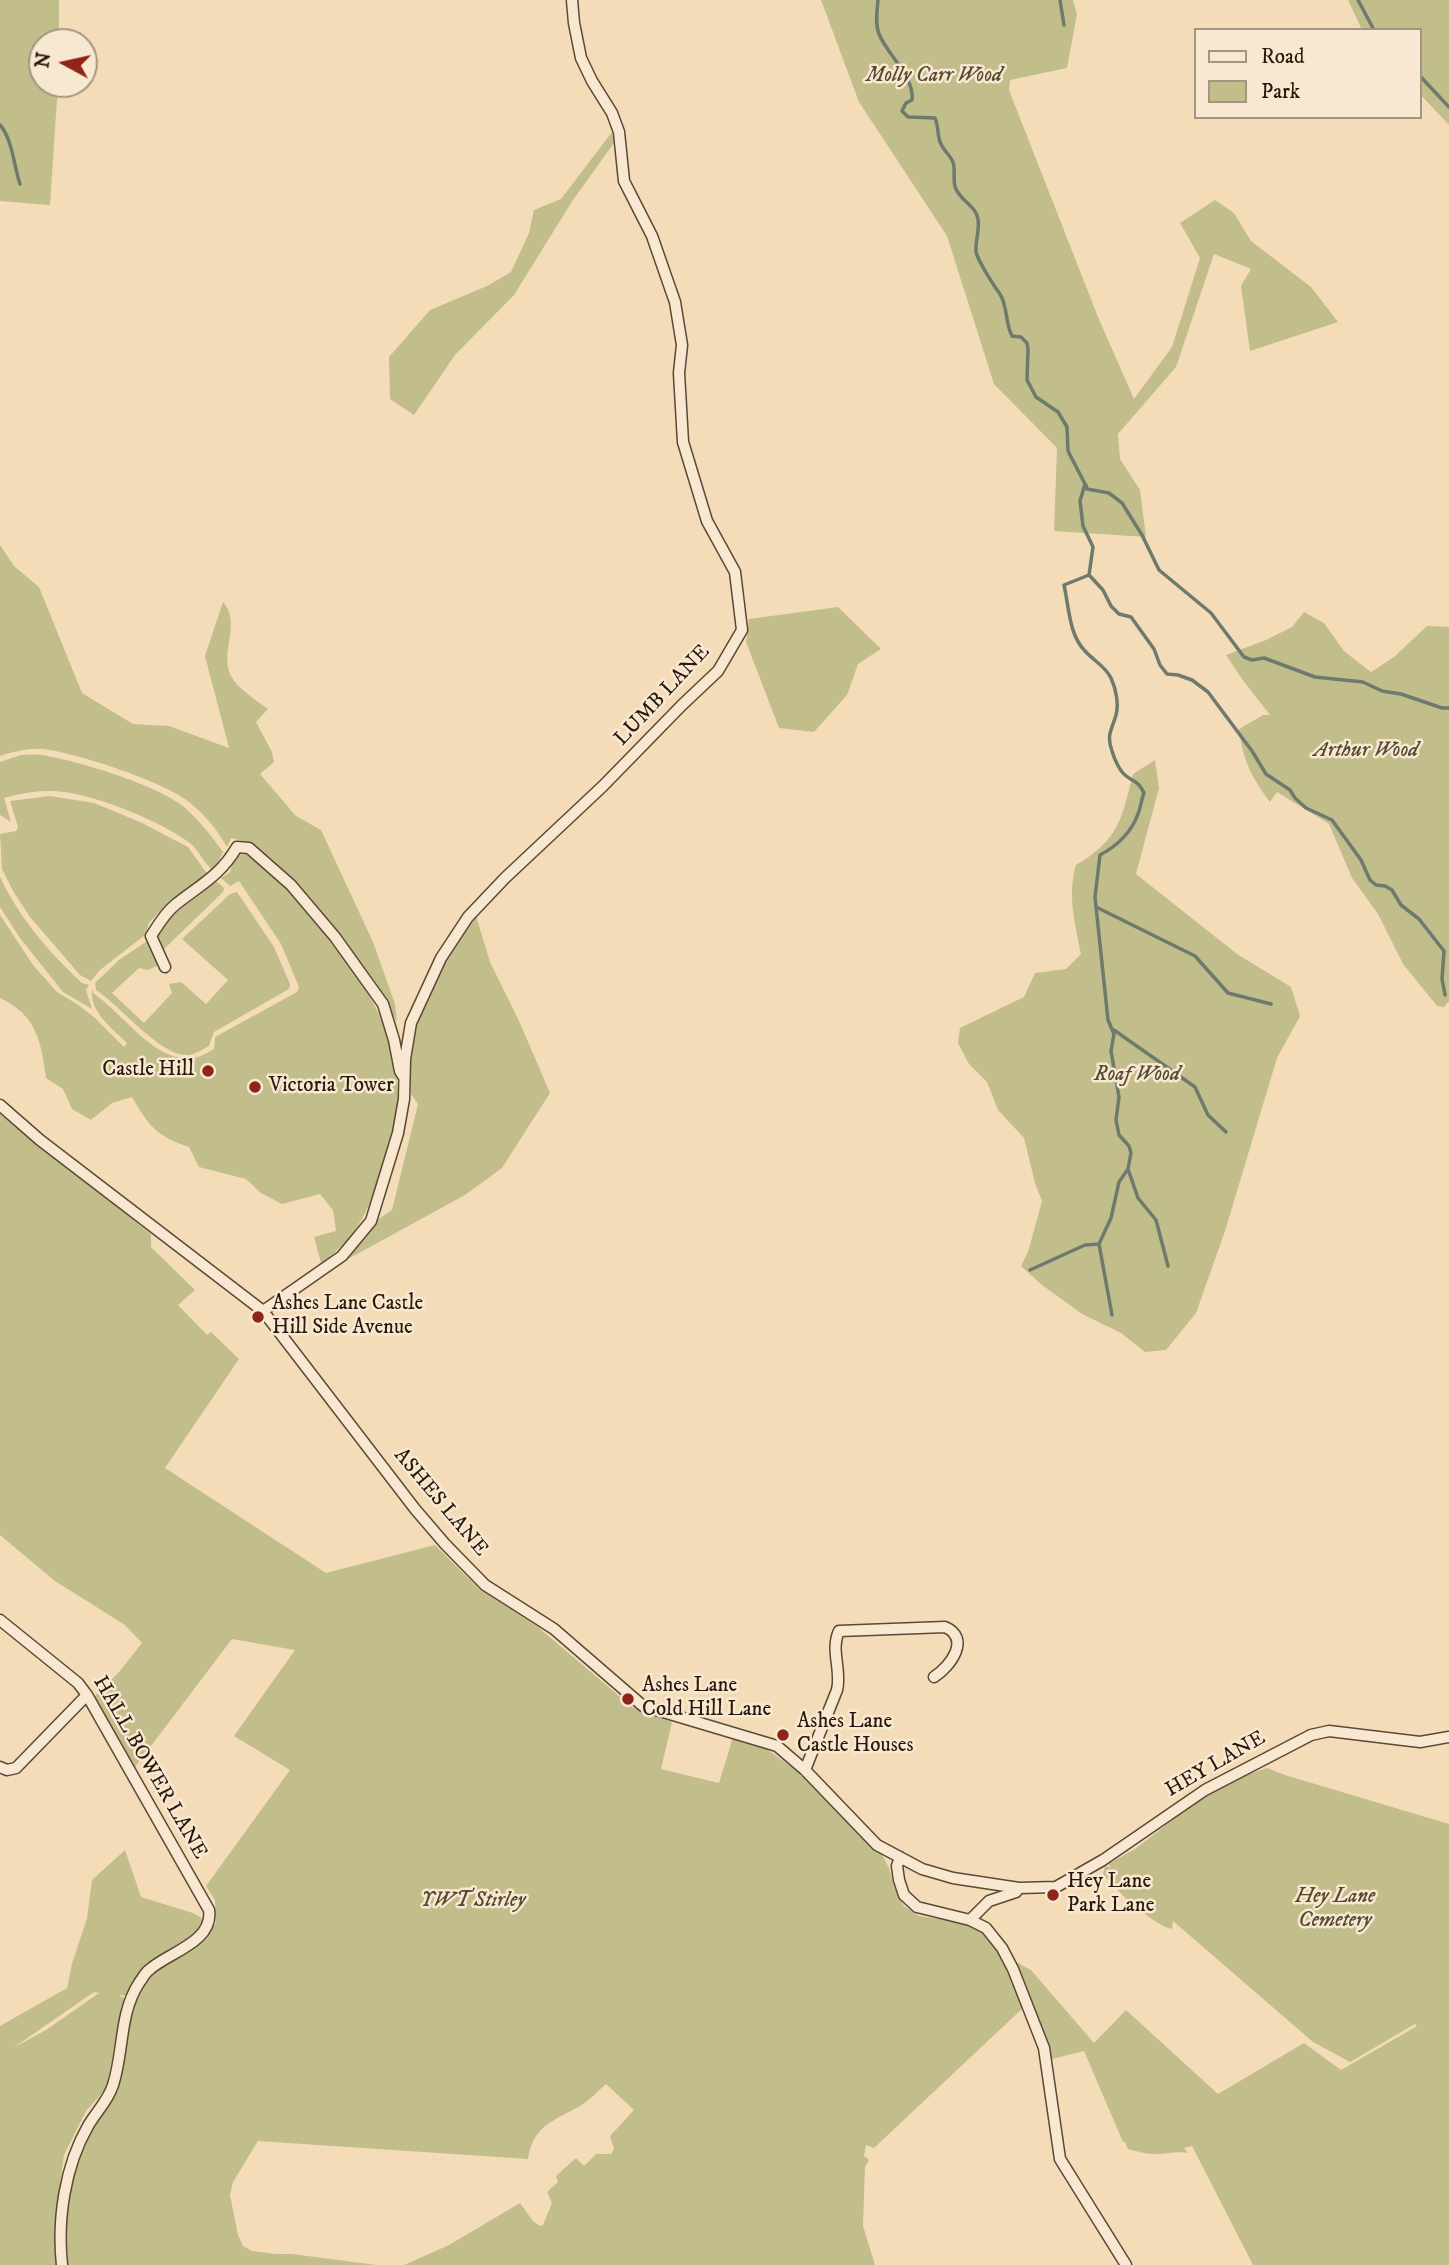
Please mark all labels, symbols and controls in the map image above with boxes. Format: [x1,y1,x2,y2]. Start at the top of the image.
north arrow [28,28,98,98]
legend [1194,28,1421,119]
text: Road [1261,44,1305,70]
text: N [31,51,56,70]
park label: Molly Carr Wood [866,64,1002,90]
text: Park [1261,79,1300,105]
street label: LUMB LANE [610,640,716,752]
park label: Arthur Wood [1314,739,1418,765]
place label: Castle Hill [102,1058,194,1084]
marker: Castle Hill [200,1063,216,1079]
park label: Roaf Wood [1094,1063,1180,1089]
place label: Victoria Tower [269,1074,394,1100]
marker: Victoria Tower [247,1079,263,1095]
place label: Ashes Lane Castle Hill Side Avenue [272,1292,423,1342]
marker: Ashes Lane Castle Hill Side Avenue [250,1309,266,1325]
street label: ASHES LANE [387,1444,493,1562]
street label: HALL BOWER LANE [86,1672,212,1864]
place label: Ashes Lane Cold Hill Lane [642,1674,771,1724]
marker: Ashes Lane Cold Hill Lane [620,1691,636,1707]
place label: Ashes Lane Castle Houses [797,1710,913,1760]
street label: HEY LANE [1162,1726,1270,1804]
marker: Ashes Lane Castle Houses [775,1727,791,1743]
place label: Hey Lane Park Lane [1067,1870,1154,1920]
park label: Hey Lane Cemetery [1295,1885,1375,1935]
marker: Hey Lane Park Lane [1045,1887,1061,1903]
park label: YWT Stirley [421,1889,525,1915]

